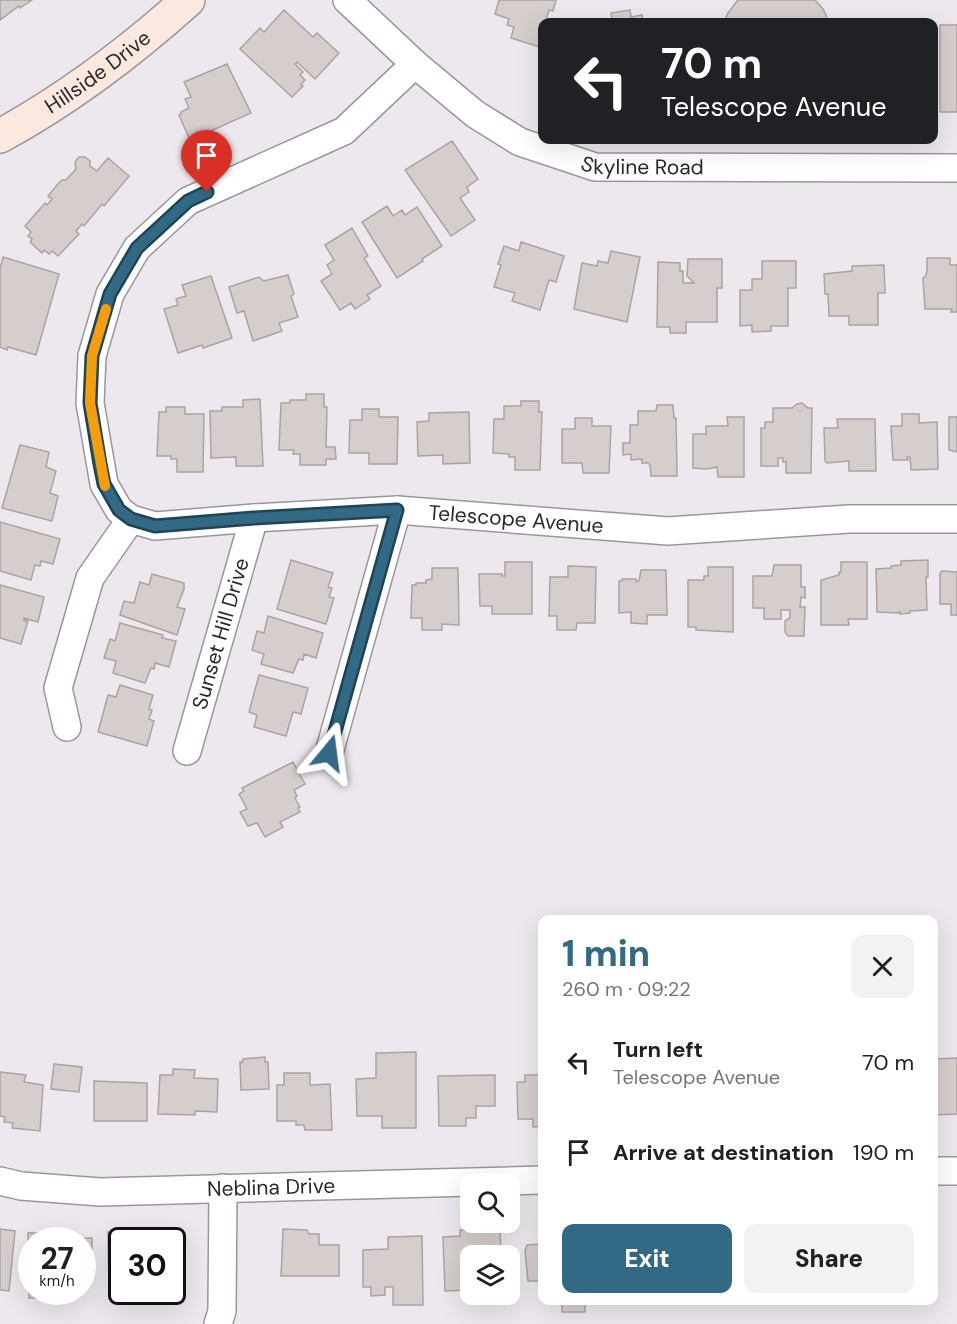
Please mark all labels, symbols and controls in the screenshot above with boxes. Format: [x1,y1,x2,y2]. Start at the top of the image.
street label: Hillside Drive [39,24,157,120]
text: 70 m [661,36,762,91]
icon: left [562,42,640,120]
text: Telescope Avenue [661,89,887,124]
pin [181,130,232,192]
icon: arrive [190,139,223,172]
street label: Skyline Road [577,149,704,181]
street label: Telescope Avenue [427,498,605,540]
street label: Sunset Hill Drive [186,555,256,713]
position arrow [297,721,361,785]
text: 1 min [562,930,650,977]
button: close [851,935,914,998]
text: 260 m · 09:22 [562,976,691,1002]
text: Turn left [613,1035,703,1064]
icon: left [562,1046,595,1079]
text: 70 m [862,1048,914,1077]
text: Telescope Avenue [613,1064,780,1090]
icon: arrive [562,1136,595,1169]
text: Arrive at destination [613,1138,834,1167]
text: 190 m [853,1138,914,1167]
street label: Neblina Drive [207,1172,336,1203]
map controls [460,1173,520,1305]
button: search [460,1173,520,1233]
button: Exit [562,1224,732,1293]
button: Share [744,1224,914,1293]
speed limit sign: 30 [108,1227,186,1305]
text: 27 [40,1239,74,1278]
button: layers [460,1245,520,1305]
text: km/h [39,1271,75,1291]

